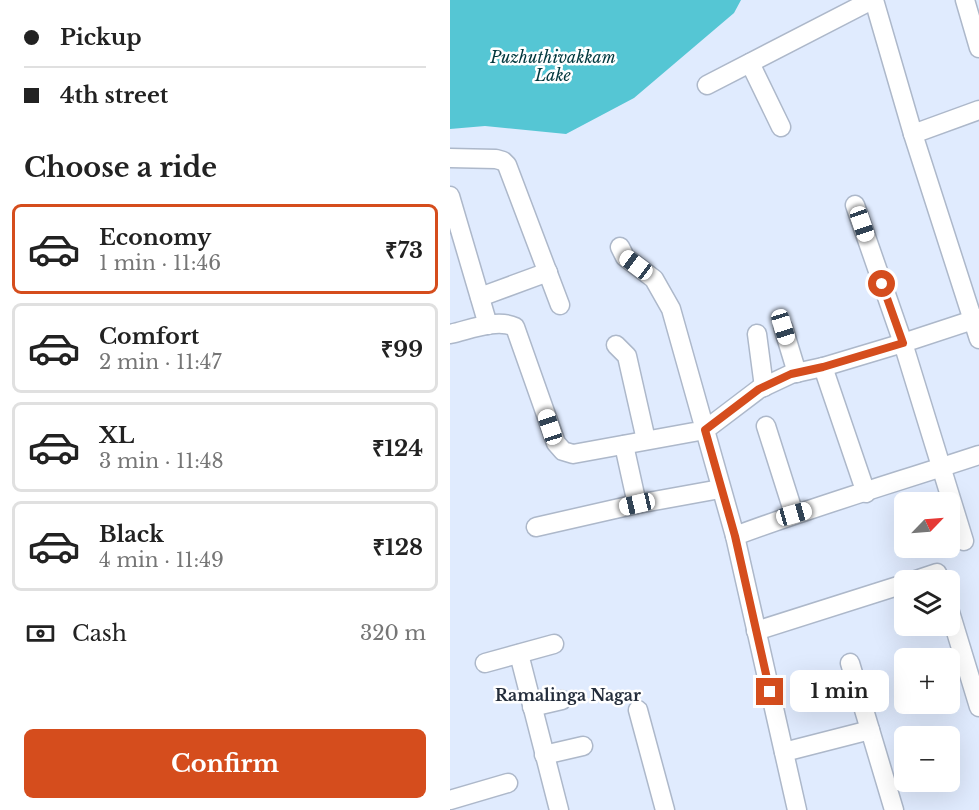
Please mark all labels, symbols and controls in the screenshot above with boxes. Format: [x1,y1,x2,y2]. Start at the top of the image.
text: Pickup [60,24,142,51]
water label: Puzhuthivakkam Lake [489,47,616,85]
text: 4th street [60,82,168,109]
text: Choose a ride [24,151,217,184]
car [848,204,876,244]
icon: car [27,222,81,276]
text: Economy [99,224,211,251]
text: ₹73 [385,237,423,264]
car [616,247,656,283]
text: 1 min · 11:46 [99,251,221,275]
route start [868,270,895,297]
car [769,307,797,347]
icon: car [27,321,81,375]
text: Comfort [99,323,199,350]
text: ₹99 [381,336,423,363]
text: 2 min · 11:47 [99,350,222,374]
car [536,407,564,447]
icon: car [27,420,81,474]
text: XL [99,422,134,449]
text: ₹124 [372,435,423,462]
text: 3 min · 11:48 [99,449,224,473]
car [617,491,657,517]
north arrow [894,492,960,558]
map controls [894,492,960,792]
car [774,500,814,528]
icon: car [27,519,81,573]
text: Black [99,521,164,548]
text: ₹128 [373,534,423,561]
text: 4 min · 11:49 [99,548,224,572]
button: layers [894,570,960,636]
icon: cash [24,617,57,650]
text: Cash [72,620,127,647]
text: 320 m [360,621,426,645]
button: + [894,648,960,714]
callout: 1 min [791,671,890,713]
route end [756,678,783,705]
text: 1 min [811,679,868,703]
district label: Ramalinga Nagar [495,685,641,705]
button: − [894,726,960,792]
button: Confirm [24,729,426,798]

